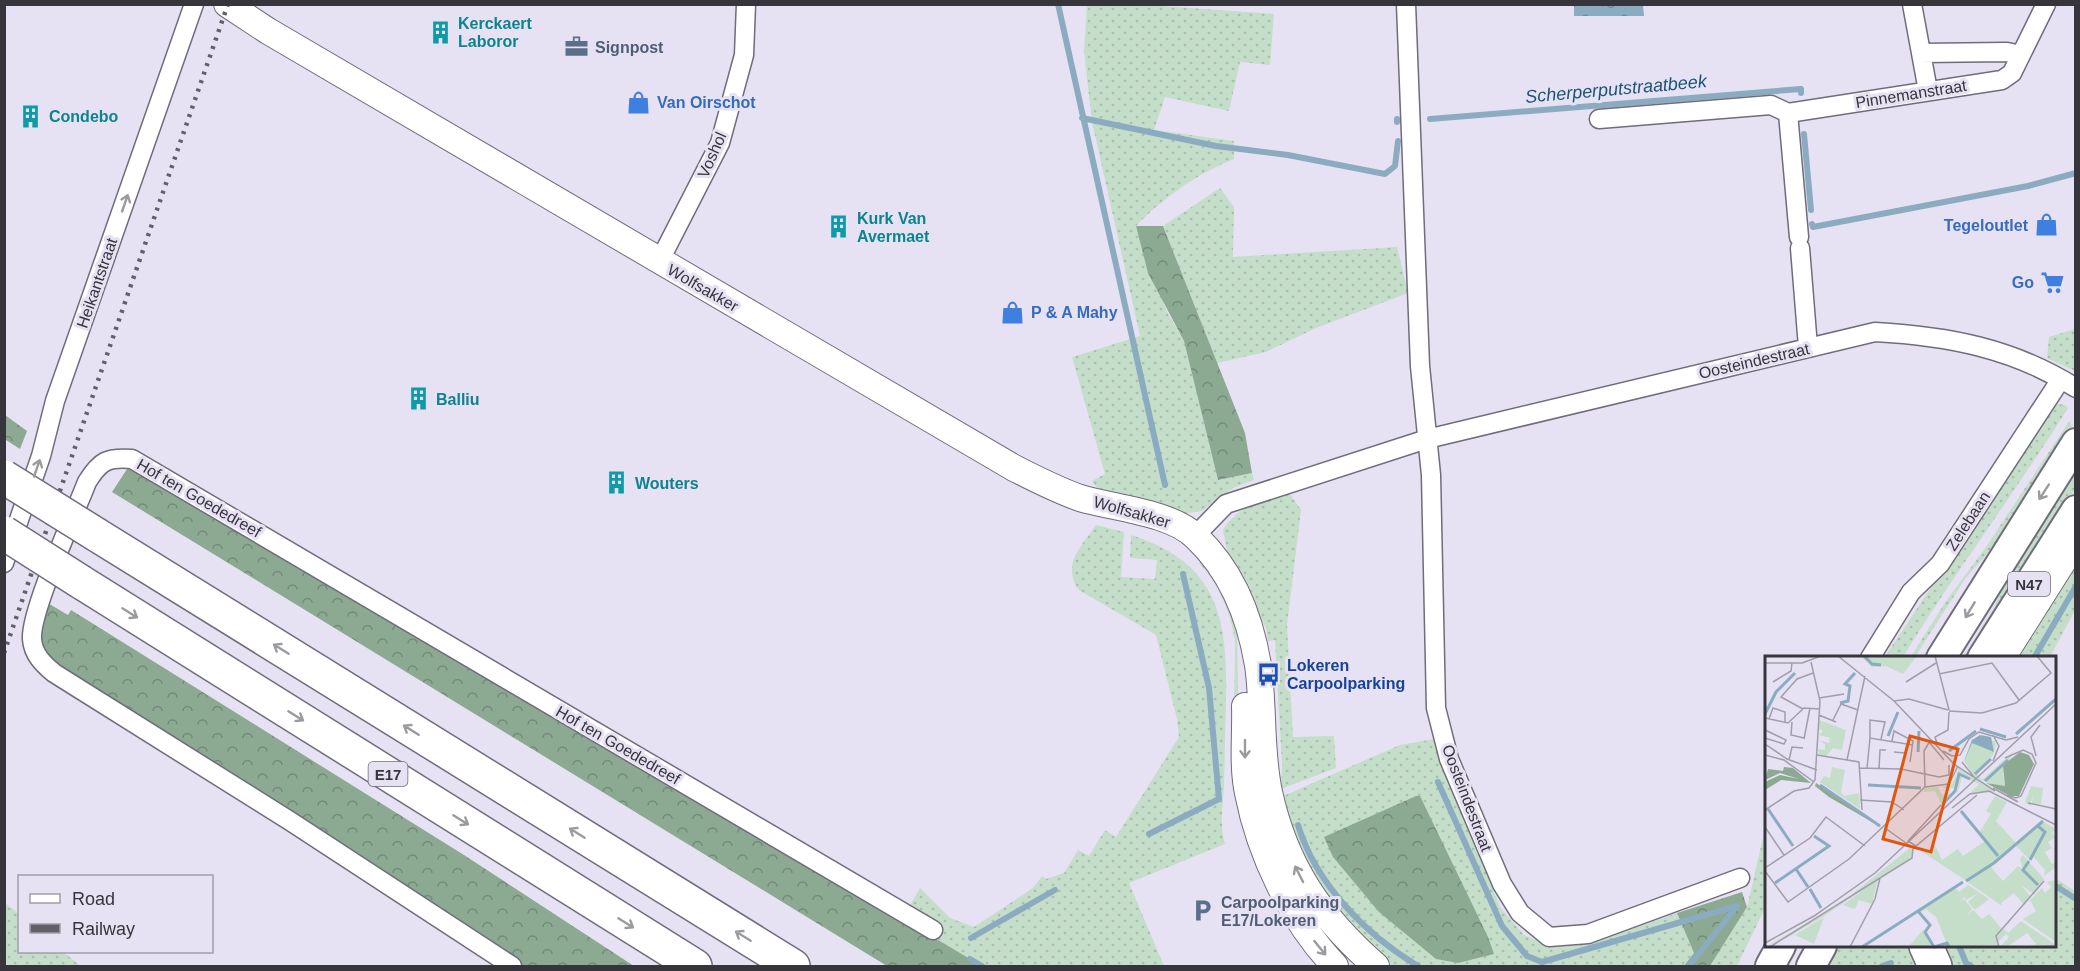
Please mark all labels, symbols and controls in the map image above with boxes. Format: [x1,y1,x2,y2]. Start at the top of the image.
place label: Kerckaert Laboror [458,15,533,50]
building icon: Kerckaert Laboror [427,19,453,45]
office icon: Signpost [564,34,590,60]
place label: Signpost [595,39,664,56]
water label: Scherperputstraatbeek [1524,71,1709,107]
street label: Pinnemanstraat [1854,77,1968,111]
shop icon: Van Oirschot [626,89,652,115]
place label: Van Oirschot [657,94,756,111]
building icon: Condebo [18,103,44,129]
place label: Condebo [49,108,119,125]
street label: Voshol [694,130,730,180]
one-way arrow [120,194,131,213]
place label: Kurk Van Avermaet [857,210,930,245]
shop icon: Tegeloutlet [2033,212,2059,238]
building icon: Kurk Van Avermaet [826,214,852,240]
place label: Tegeloutlet [1944,217,2029,234]
street label: Heikantstraat [74,235,121,330]
street label: Wolfsakker [665,261,742,315]
supermarket icon: Go [2039,269,2065,295]
place label: Go [2012,274,2034,291]
shop icon: P & A Mahy [1000,299,1026,325]
place label: P & A Mahy [1031,304,1118,321]
street label: Oosteindestraat [1697,340,1811,382]
building icon: Balliu [405,386,431,412]
place label: Balliu [436,391,480,408]
street label: Hof ten Goededreef [134,456,265,541]
one-way arrow [32,459,43,478]
building icon: Wouters [604,470,630,496]
place label: Wouters [635,475,699,492]
one-way arrow [2038,484,2050,500]
street label: Zelebaan [1943,488,1993,554]
street label: Wolfsakker [1092,493,1173,531]
road number: N47 [2008,572,2050,596]
one-way arrow [1963,601,1975,618]
one-way arrow [121,607,138,619]
one-way arrow [273,643,290,655]
inset map [1765,656,2056,947]
place label: Lokeren Carpoolparking [1287,657,1405,692]
bus stop icon: Lokeren Carpoolparking [1256,661,1282,687]
street label: Hof ten Goededreef [553,703,684,788]
one-way arrow [287,710,304,723]
one-way arrow [404,724,420,736]
one-way arrow [1239,739,1251,759]
street label: Oosteindestraat [1439,742,1495,854]
road number: E17 [368,762,408,786]
one-way arrow [452,814,469,826]
one-way arrow [569,826,586,838]
one-way arrow [1293,866,1304,884]
legend [18,875,213,953]
text: Road [72,889,115,909]
place label: Carpoolparking E17/Lokeren [1221,894,1339,929]
parking icon: Carpoolparking E17/Lokeren [1190,898,1216,924]
one-way arrow [617,918,634,930]
text: Railway [72,919,135,939]
one-way arrow [735,929,752,941]
one-way arrow [1313,940,1326,956]

